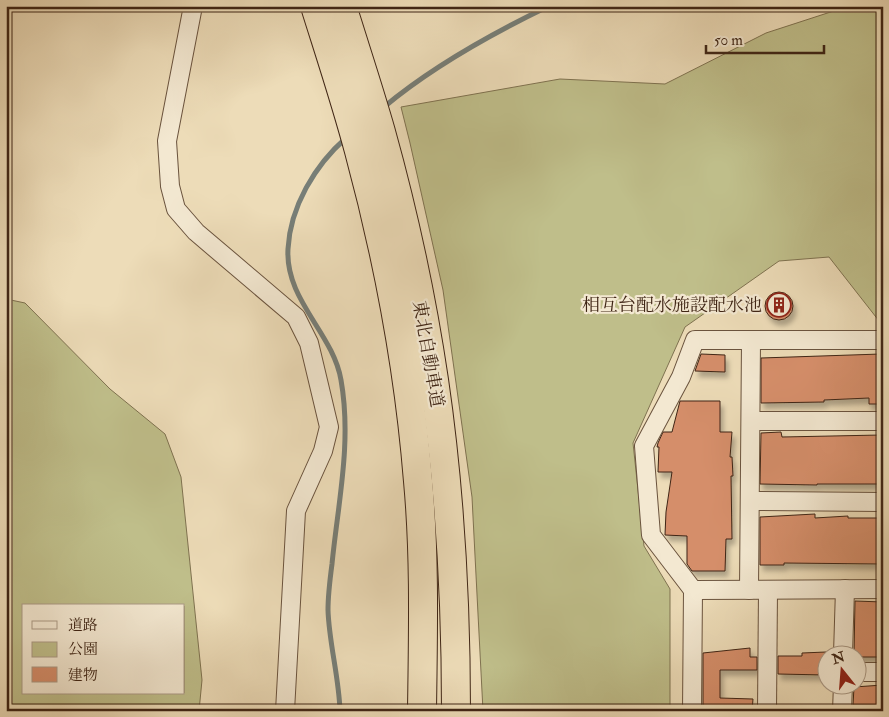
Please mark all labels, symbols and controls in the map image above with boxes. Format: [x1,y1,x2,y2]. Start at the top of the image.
scale bar [706,22,824,54]
text: 50 m [714,31,743,50]
building icon: 相互台配水施設配水池 [766,292,792,318]
place label: 相互台配水施設配水池 [582,294,762,317]
street label: 東北自動車道 [407,299,449,409]
legend [22,604,185,694]
text: 道路 [68,616,98,635]
text: 公園 [68,640,98,659]
north arrow [816,644,866,694]
text: N [829,648,847,668]
text: 建物 [68,666,98,685]

